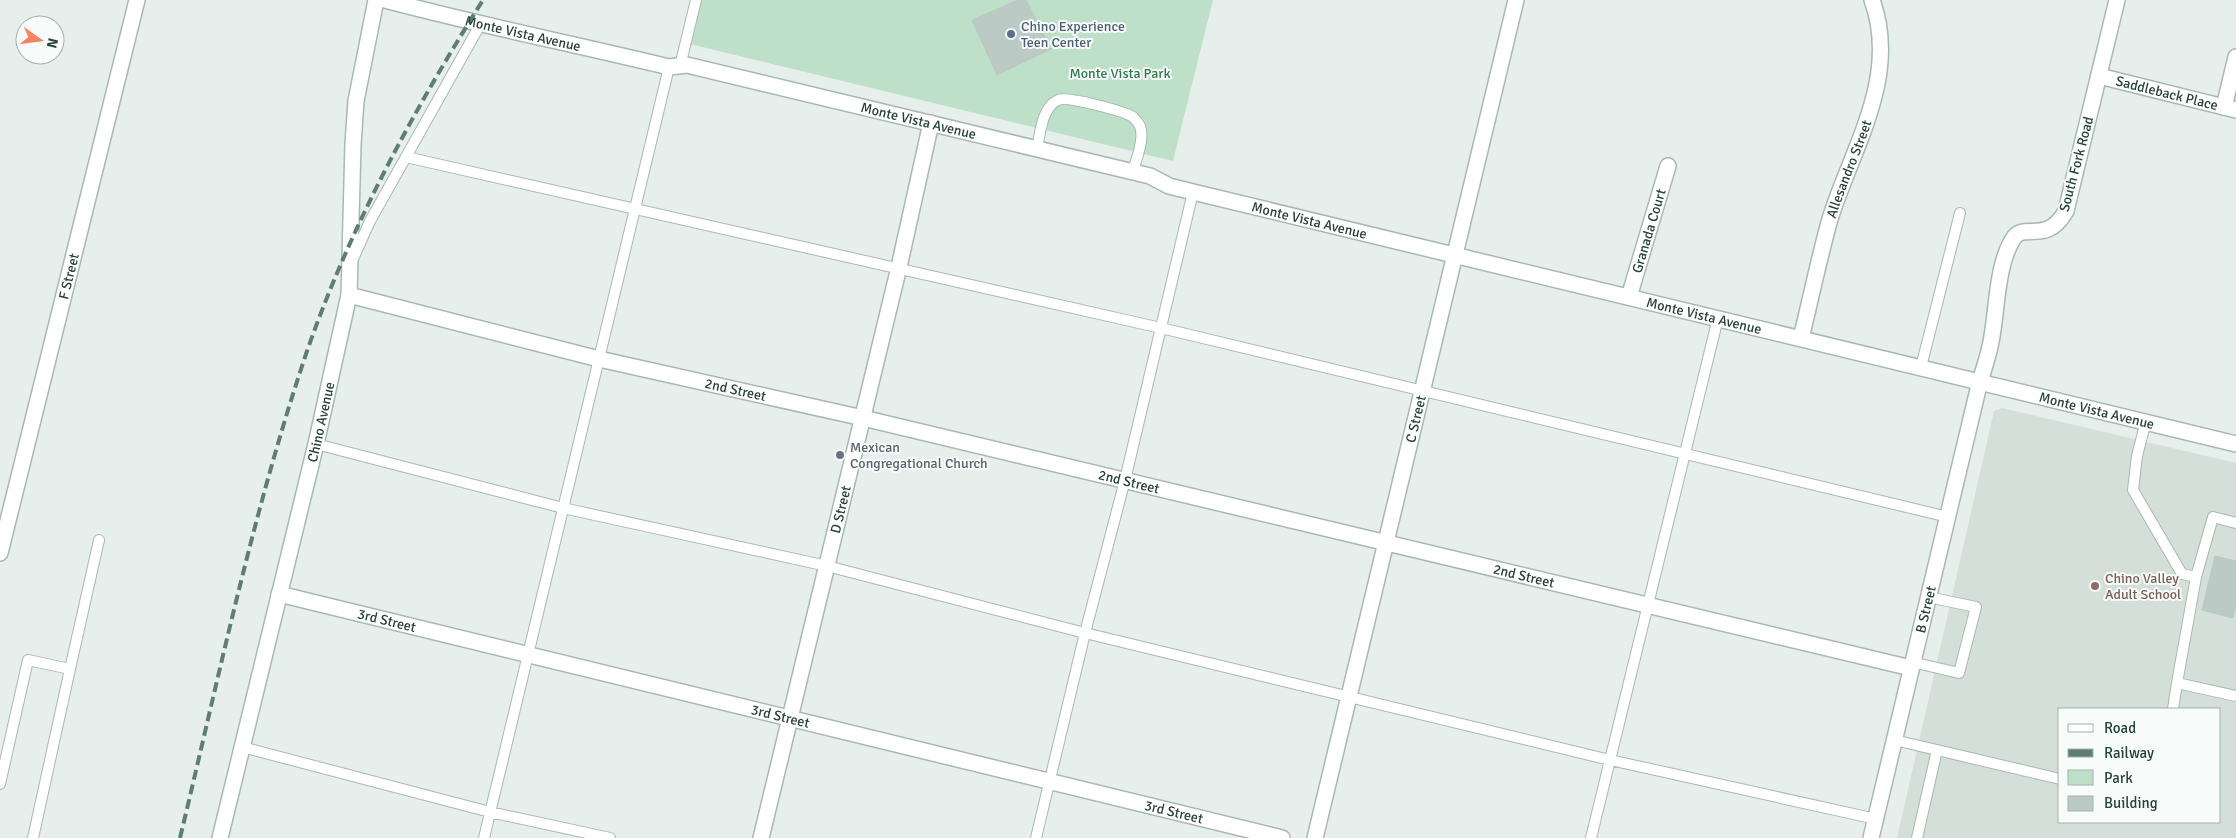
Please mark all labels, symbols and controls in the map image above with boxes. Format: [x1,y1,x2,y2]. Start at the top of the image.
street label: Monte Vista Avenue [463,12,582,55]
north arrow [15,15,65,65]
place label: Chino Experience Teen Center [1021,18,1125,51]
marker: Chino Experience Teen Center [1005,28,1017,40]
text: N [43,36,62,50]
park label: Monte Vista Park [1069,65,1171,82]
street label: Saddleback Place [2114,73,2220,114]
street label: Monte Vista Avenue [859,99,978,143]
street label: South Fork Road [2056,115,2097,214]
street label: Allesandro Street [1823,118,1875,220]
street label: Granada Court [1629,187,1670,275]
street label: Monte Vista Avenue [1250,198,1369,243]
street label: F Street [55,252,83,301]
street label: Monte Vista Avenue [1645,294,1763,338]
street label: 2nd Street [703,375,768,405]
street label: Chino Avenue [304,380,338,464]
street label: Monte Vista Avenue [2037,389,2156,433]
street label: C Street [1402,394,1430,444]
place label: Mexican Congregational Church [850,439,988,472]
marker: Mexican Congregational Church [834,449,846,461]
street label: 2nd Street [1097,466,1161,497]
street label: D Street [827,484,855,535]
street label: 2nd Street [1492,561,1556,592]
place label: Chino Valley Adult School [2105,570,2181,603]
marker: Chino Valley Adult School [2089,580,2101,592]
street label: B Street [1912,584,1940,635]
street label: 3rd Street [356,605,418,636]
street label: 3rd Street [749,701,811,732]
legend [2058,708,2221,823]
text: Road [2104,719,2136,737]
text: Railway [2104,744,2154,762]
text: Park [2104,769,2133,787]
text: Building [2104,794,2158,812]
street label: 3rd Street [1143,797,1205,828]

